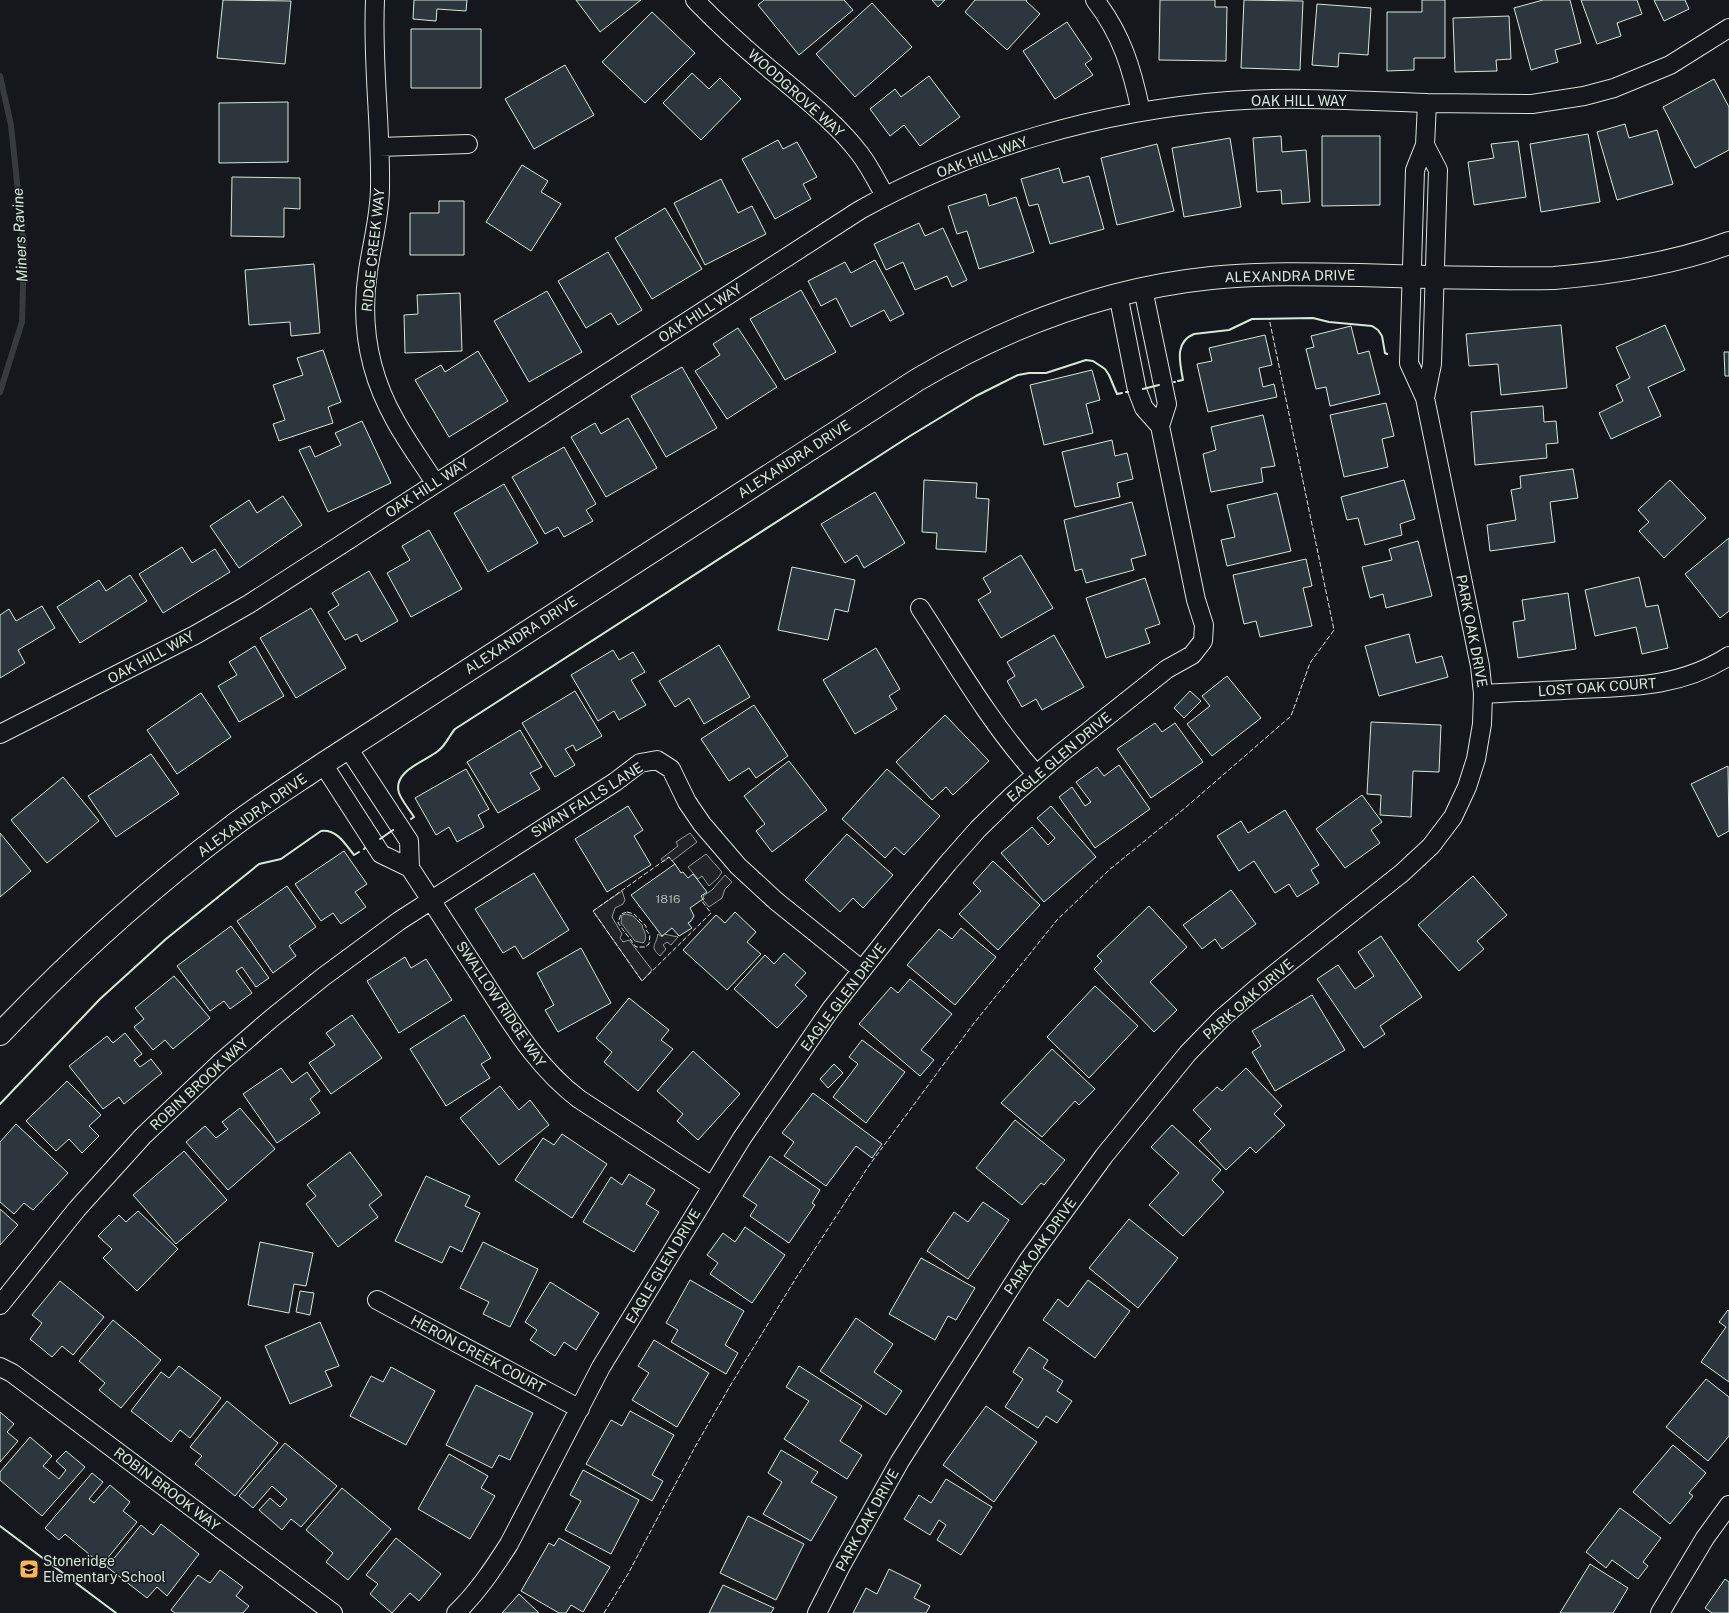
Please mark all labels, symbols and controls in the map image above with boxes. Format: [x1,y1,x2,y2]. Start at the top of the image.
street label: WOODGROVE WAY [745,46,848,141]
street label: OAK HILL WAY [1251,93,1347,109]
street label: OAK HILL WAY [934,133,1030,181]
water label: Miners Ravine [9,187,30,283]
street label: RIDGE CREEK WAY [359,187,387,312]
street label: ALEXANDRA DRIVE [1224,267,1356,285]
street label: OAK HILL WAY [655,280,745,346]
street label: ALEXANDRA DRIVE [735,417,853,501]
street label: OAK HILL WAY [382,455,472,521]
street label: PARK OAK DRIVE [1453,573,1491,689]
street label: ALEXANDRA DRIVE [462,593,580,677]
street label: OAK HILL WAY [105,627,197,687]
street label: LOST OAK COURT [1537,675,1657,699]
street label: EAGLE GLEN DRIVE [1004,709,1114,805]
street label: SWAN FALLS LANE [528,759,646,841]
street label: ALEXANDRA DRIVE [194,770,310,860]
house number: 1816 [655,892,681,906]
street label: SWALLOW RIDGE WAY [453,938,549,1070]
street label: EAGLE GLEN DRIVE [797,940,889,1054]
street label: PARK OAK DRIVE [1200,955,1296,1043]
street label: ROBIN BROOK WAY [147,1034,252,1134]
street label: PARK OAK DRIVE [1001,1195,1079,1297]
street label: EAGLE GLEN DRIVE [622,1206,704,1326]
street label: HERON CREEK COURT [408,1312,548,1396]
street label: ROBIN BROOK WAY [111,1444,223,1534]
street label: PARK OAK DRIVE [832,1466,902,1574]
place label: Stoneridge Elementary School [43,1553,166,1585]
school or university icon: Stoneridge Elementary School [18,1558,40,1580]

